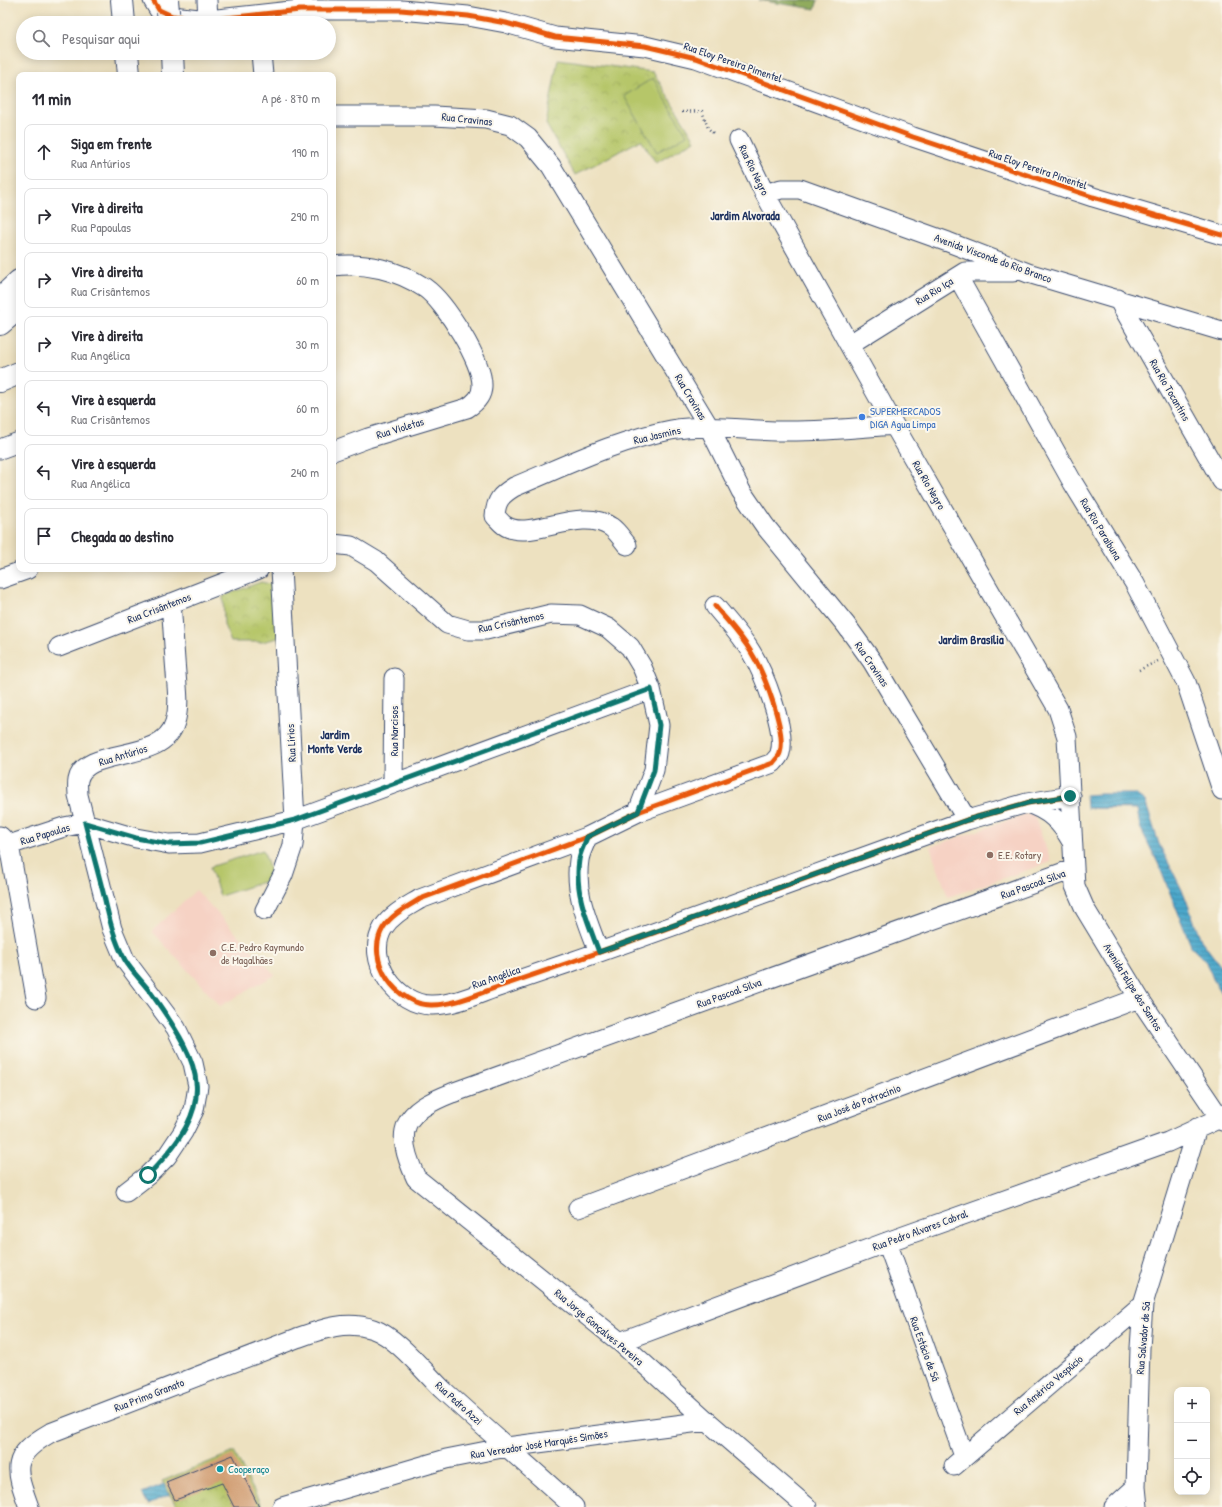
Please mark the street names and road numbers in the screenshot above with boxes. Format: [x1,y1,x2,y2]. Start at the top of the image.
street label: Rua Eloy Pereira Pimentel [682,39,784,85]
street label: Rua Cravinas [441,109,493,129]
street label: Rua Rio Negro [736,142,772,198]
street label: Rua Eloy Pereira Pimentel [987,146,1089,192]
street label: Avenida Visconde do Rio Branco [932,230,1054,286]
street label: Rua Rio Iça [913,274,956,308]
street label: Rua Rio Tocantins [1147,357,1193,423]
street label: Rua Cravinas [672,371,710,423]
street label: Rua Violetas [375,414,425,442]
street label: Rua Jasmins [632,423,682,447]
street label: Rua Rio Negro [909,458,949,513]
street label: Rua Rio Paraibuna [1077,496,1125,563]
street label: Rua Crisântemos [125,589,193,627]
street label: Rua Crisântemos [477,608,545,636]
street label: Rua Cravinas [852,639,892,689]
street label: Rua Narcisos [387,706,401,756]
street label: Rua Lírios [283,724,299,762]
street label: Rua Antúrios [97,741,149,769]
street label: Rua Papoulas [19,820,71,848]
street label: Rua Pascoal Silva [999,866,1068,902]
street label: Avenida Felipe dos Santos [1100,941,1166,1033]
street label: Rua Angélica [470,962,522,992]
street label: Rua Pascoal Silva [695,975,764,1011]
street label: Rua José do Patrocínio [816,1081,903,1125]
street label: Rua Pedro Alvares Cabral [871,1206,970,1254]
street label: Rua Jorge Gonçalves Pereira [552,1286,647,1369]
street label: Rua Salvador de Sá [1133,1300,1153,1375]
street label: Rua Estácio de Sá [907,1315,943,1384]
street label: Rua Américo Vespúcio [1010,1351,1086,1418]
street label: Rua Primo Granato [112,1375,187,1415]
street label: Rua Pedro Azzi [433,1378,485,1428]
street label: Rua Vereador José Marquês Simões [469,1426,609,1462]

